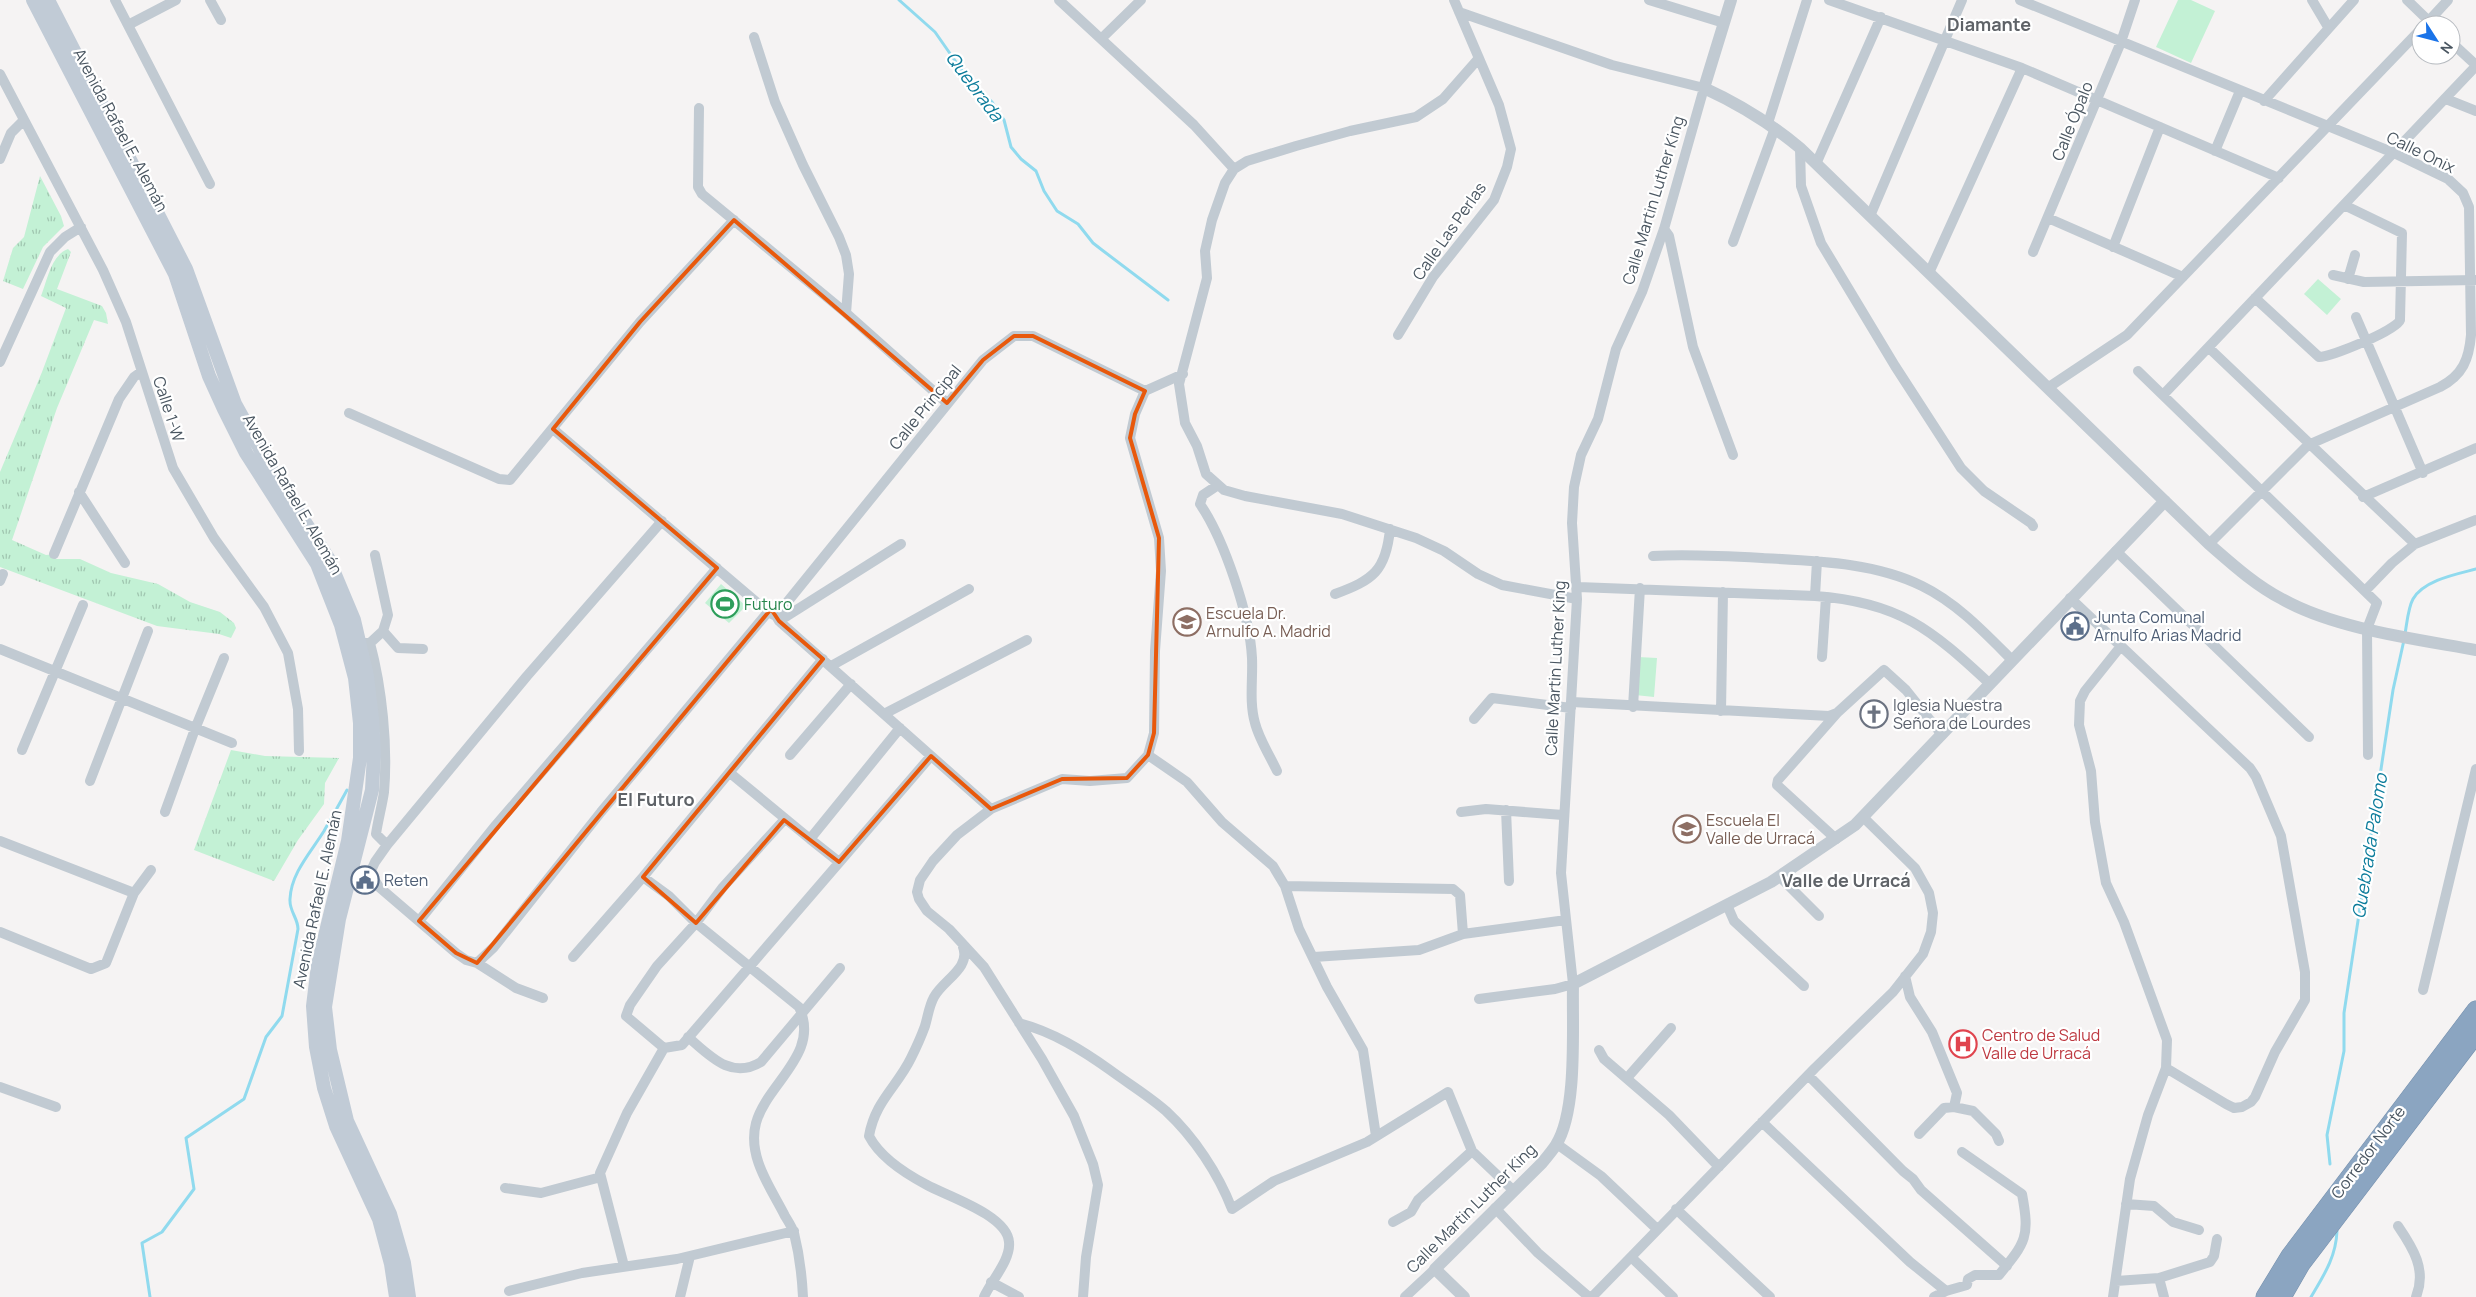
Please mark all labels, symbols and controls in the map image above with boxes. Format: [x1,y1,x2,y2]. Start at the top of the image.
district label: Diamante [1947,12,2031,36]
north arrow [2411,15,2461,65]
text: N [2436,38,2458,58]
street label: Avenida Rafael E. Alemán [69,44,173,216]
water label: Quebrada [941,46,1010,127]
street label: Calle Ópalo [2046,78,2098,164]
street label: Calle Martin Luther King [1617,113,1689,287]
street label: Calle Onix [2383,126,2459,178]
street label: Calle Las Perlas [1407,178,1491,284]
street label: Calle Principal [884,360,966,454]
street label: Calle 1-W [148,373,190,445]
street label: Avenida Rafael E. Alemán [238,410,348,578]
street label: Calle Martin Luther King [1539,580,1571,756]
sports icon: Futuro [710,589,740,619]
place label: Futuro [744,593,793,615]
place label: Escuela Dr. Arnulfo A. Madrid [1206,602,1331,642]
place label: Junta Comunal Arnulfo Arias Madrid [2094,606,2242,646]
school or university icon: Escuela Dr. Arnulfo A. Madrid [1172,607,1202,637]
public building icon: Junta Comunal Arnulfo Arias Madrid [2060,611,2090,641]
place label: Iglesia Nuestra Señora de Lourdes [1893,694,2031,734]
church icon: Iglesia Nuestra Señora de Lourdes [1859,699,1889,729]
water label: Quebrada Palomo [2346,770,2393,920]
district label: El Futuro [617,787,695,811]
street label: Avenida Rafael E. Alemán [287,808,347,990]
place label: Escuela El Valle de Urracá [1706,809,1815,849]
school or university icon: Escuela El Valle de Urracá [1672,814,1702,844]
public building icon: Reten [350,865,380,895]
district label: Valle de Urracá [1781,868,1911,892]
place label: Reten [384,869,428,891]
place label: Centro de Salud Valle de Urracá [1982,1024,2100,1064]
hospital icon: Centro de Salud Valle de Urracá [1948,1029,1978,1059]
street label: Corredor Norte [2326,1101,2410,1203]
street label: Calle Martin Luther King [1401,1138,1541,1278]

